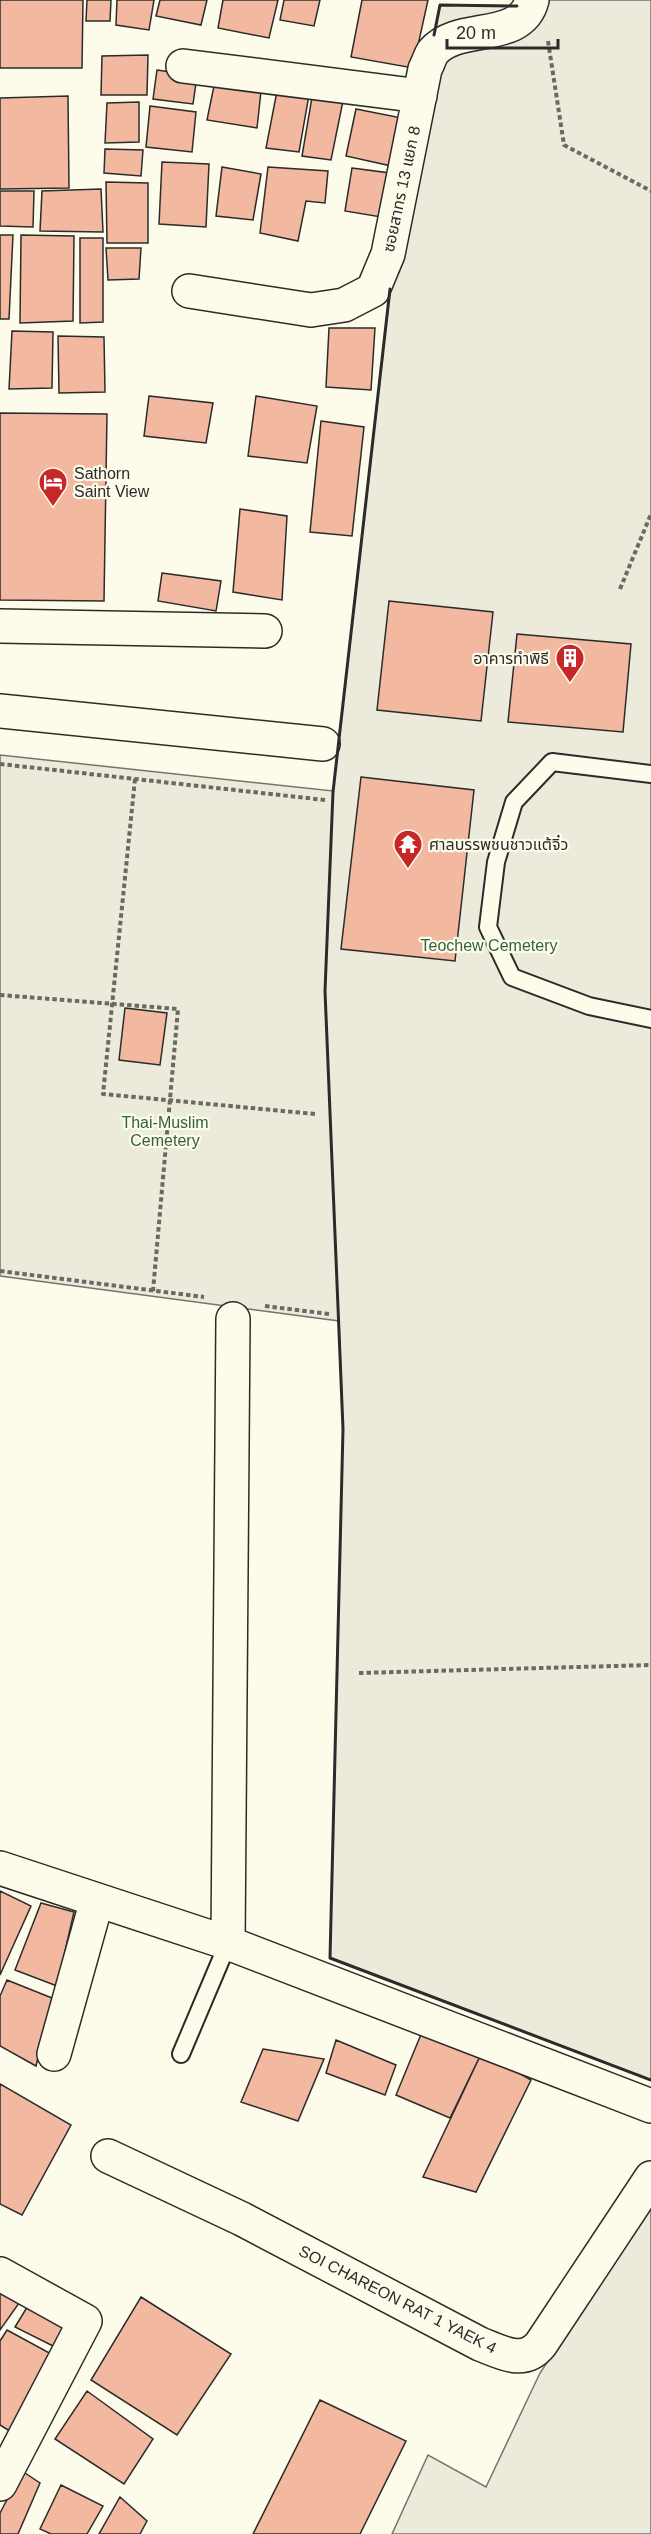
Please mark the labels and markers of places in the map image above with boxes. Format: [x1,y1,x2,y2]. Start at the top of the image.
place label: Sathorn Saint View [74,465,150,500]
hotel icon: Sathorn Saint View [37,466,69,508]
building icon: อาคารทำพิธี [554,642,586,684]
place label: อาคารทำพิธี [473,650,549,667]
temple icon: ศาลบรรพชนชาวแต้จิ๋ว [392,828,424,870]
place label: ศาลบรรพชนชาวแต้จิ๋ว [429,834,568,853]

